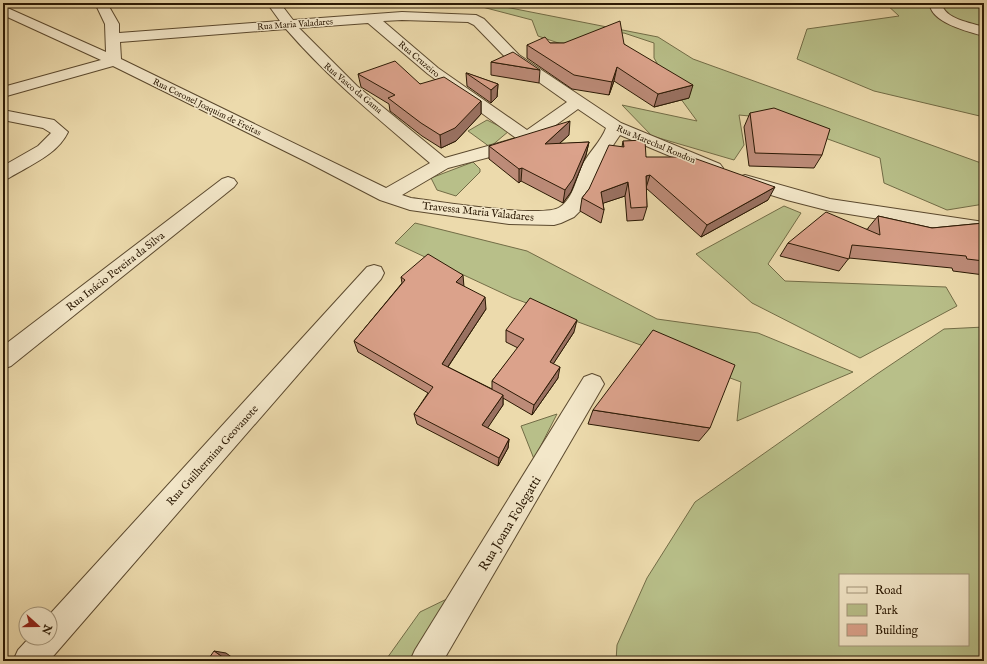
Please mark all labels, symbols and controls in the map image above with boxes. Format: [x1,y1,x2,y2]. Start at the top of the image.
street label: Rua Maria Valadares [257,16,333,33]
street label: Rua Cruzeiro [396,39,442,80]
street label: Rua Vasco da Gama [321,61,384,116]
street label: Rua Coronel Joaquim de Freitas [151,76,263,139]
street label: Rua Marechal Rondon [615,123,697,166]
street label: Travessa Maria Valadares [421,199,535,225]
street label: Rua Inácio Pereira da Silva [64,229,168,315]
street label: Rua Guilhermina Geovanote [164,402,262,509]
street label: Rua Joana Folegatti [475,473,546,574]
legend [839,574,969,646]
text: Road [875,583,903,598]
text: Park [875,603,898,618]
north arrow [18,606,58,646]
text: N [38,621,55,637]
text: Building [875,623,919,638]

